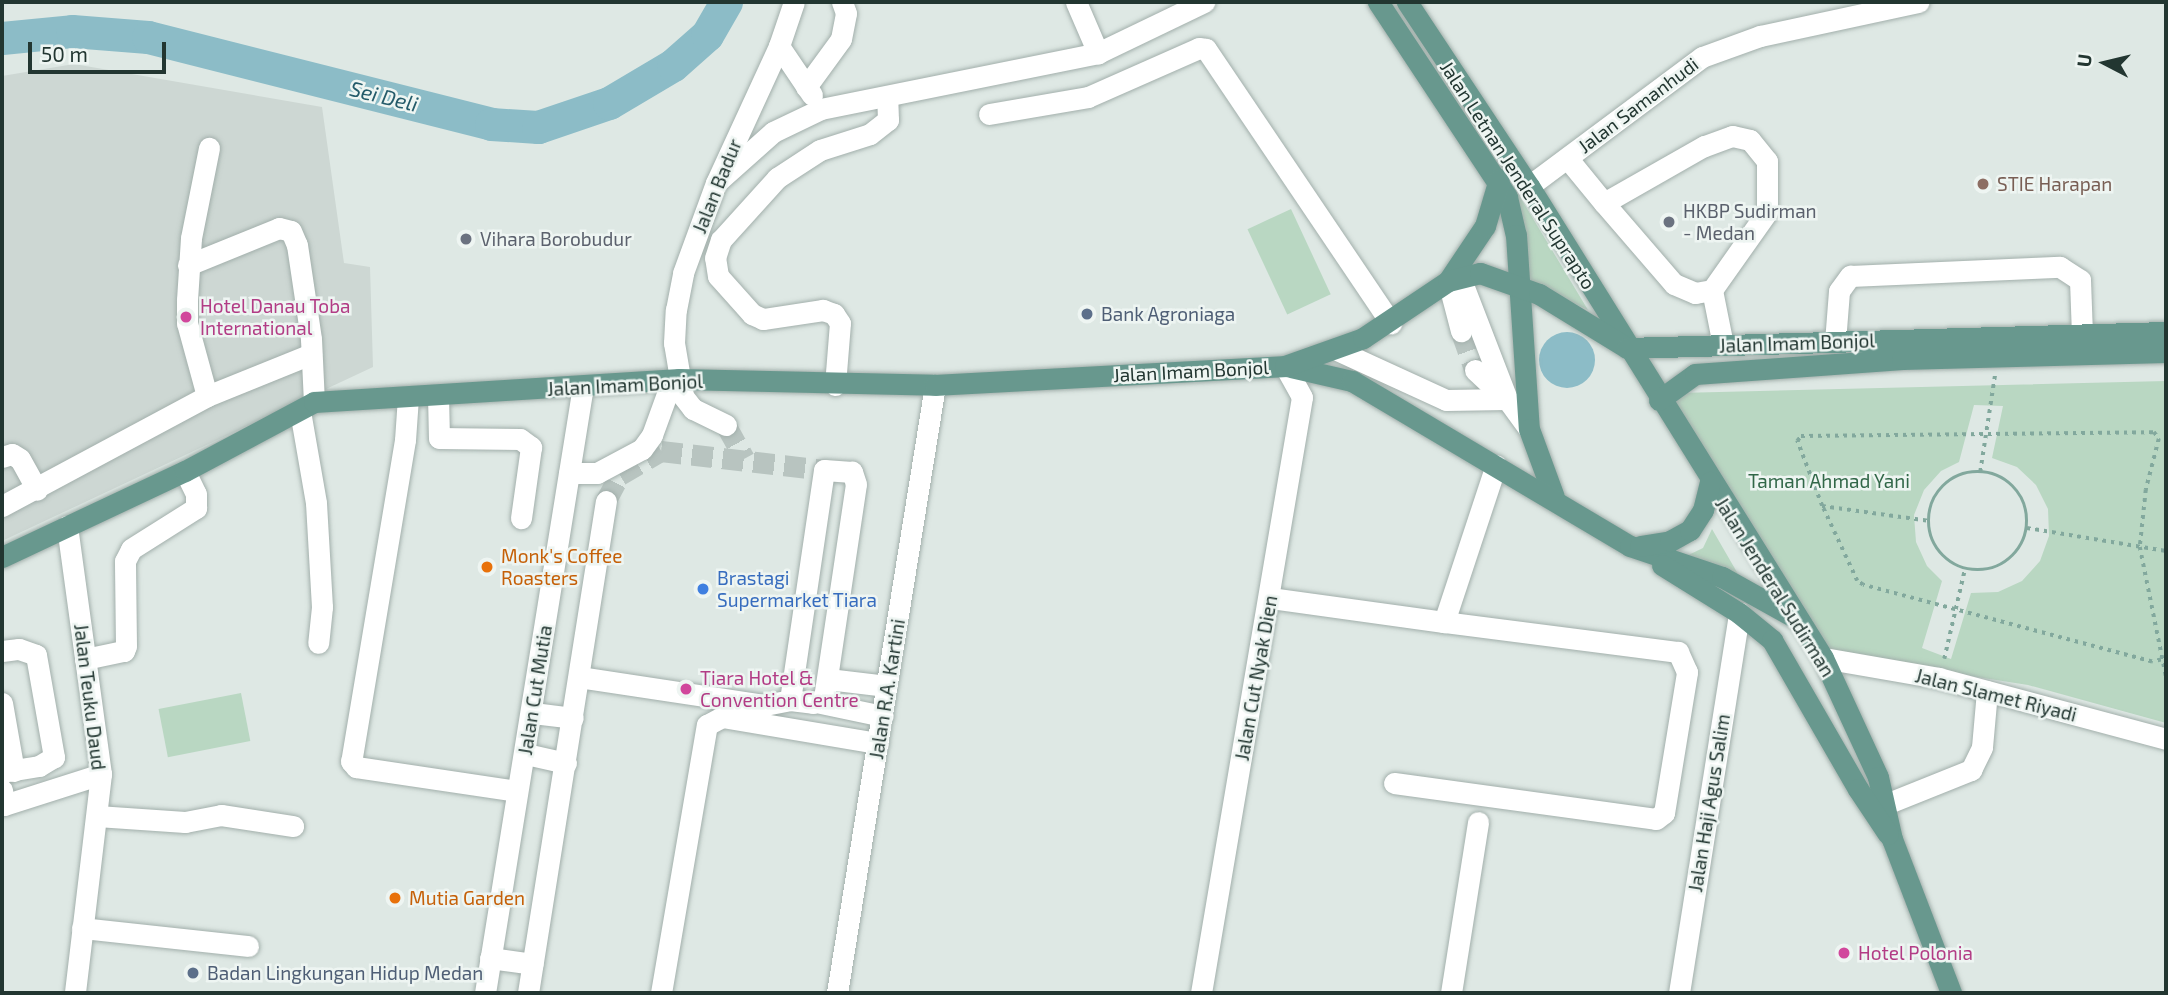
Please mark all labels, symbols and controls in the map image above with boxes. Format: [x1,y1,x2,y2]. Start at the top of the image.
scale bar [32,28,170,72]
north arrow [2070,28,2140,98]
text: 50 m [41,41,88,66]
street label: Jalan Samanhudi [1573,52,1703,158]
text: U [2071,53,2096,68]
street label: Jalan Letnan Jenderal Suprapto [1435,56,1601,294]
water label: Sei Deli [347,75,421,117]
street label: Jalan Badur [688,135,746,237]
place label: STIE Harapan [1997,173,2112,195]
marker: STIE Harapan [1975,176,1991,192]
place label: HKBP Sudirman - Medan [1683,200,1817,244]
marker: HKBP Sudirman - Medan [1661,214,1677,230]
place label: Vihara Borobudur [480,228,632,250]
marker: Vihara Borobudur [458,231,474,247]
place label: Hotel Danau Toba International [200,295,351,339]
place label: Bank Agroniaga [1101,303,1236,325]
marker: Bank Agroniaga [1079,306,1095,322]
marker: Hotel Danau Toba International [178,309,194,325]
street label: Jalan Imam Bonjol [1719,329,1875,357]
street label: Jalan Imam Bonjol [1113,356,1269,386]
street label: Jalan Imam Bonjol [547,370,703,400]
park label: Taman Ahmad Yani [1747,470,1911,492]
street label: Jalan Jenderal Sudirman [1710,493,1840,681]
place label: Monk's Coffee Roasters [501,545,622,589]
marker: Monk's Coffee Roasters [479,559,495,575]
place label: Brastagi Supermarket Tiara [717,567,877,611]
marker: Brastagi Supermarket Tiara [695,581,711,597]
street label: Jalan Cut Nyak Dien [1230,593,1282,763]
street label: Jalan R.A. Kartini [865,617,909,761]
street label: Jalan Teuku Daud [70,622,110,772]
street label: Jalan Cut Mutia [513,623,557,757]
street label: Jalan Slamet Riyadi [1913,664,2079,726]
place label: Tiara Hotel & Convention Centre [700,667,859,711]
marker: Tiara Hotel & Convention Centre [678,681,694,697]
street label: Jalan Haji Agus Salim [1684,712,1734,894]
place label: Mutia Garden [409,887,525,909]
marker: Mutia Garden [387,890,403,906]
place label: Hotel Polonia [1858,942,1973,964]
marker: Hotel Polonia [1836,945,1852,961]
place label: Badan Lingkungan Hidup Medan [207,962,483,984]
marker: Badan Lingkungan Hidup Medan [185,965,201,981]

